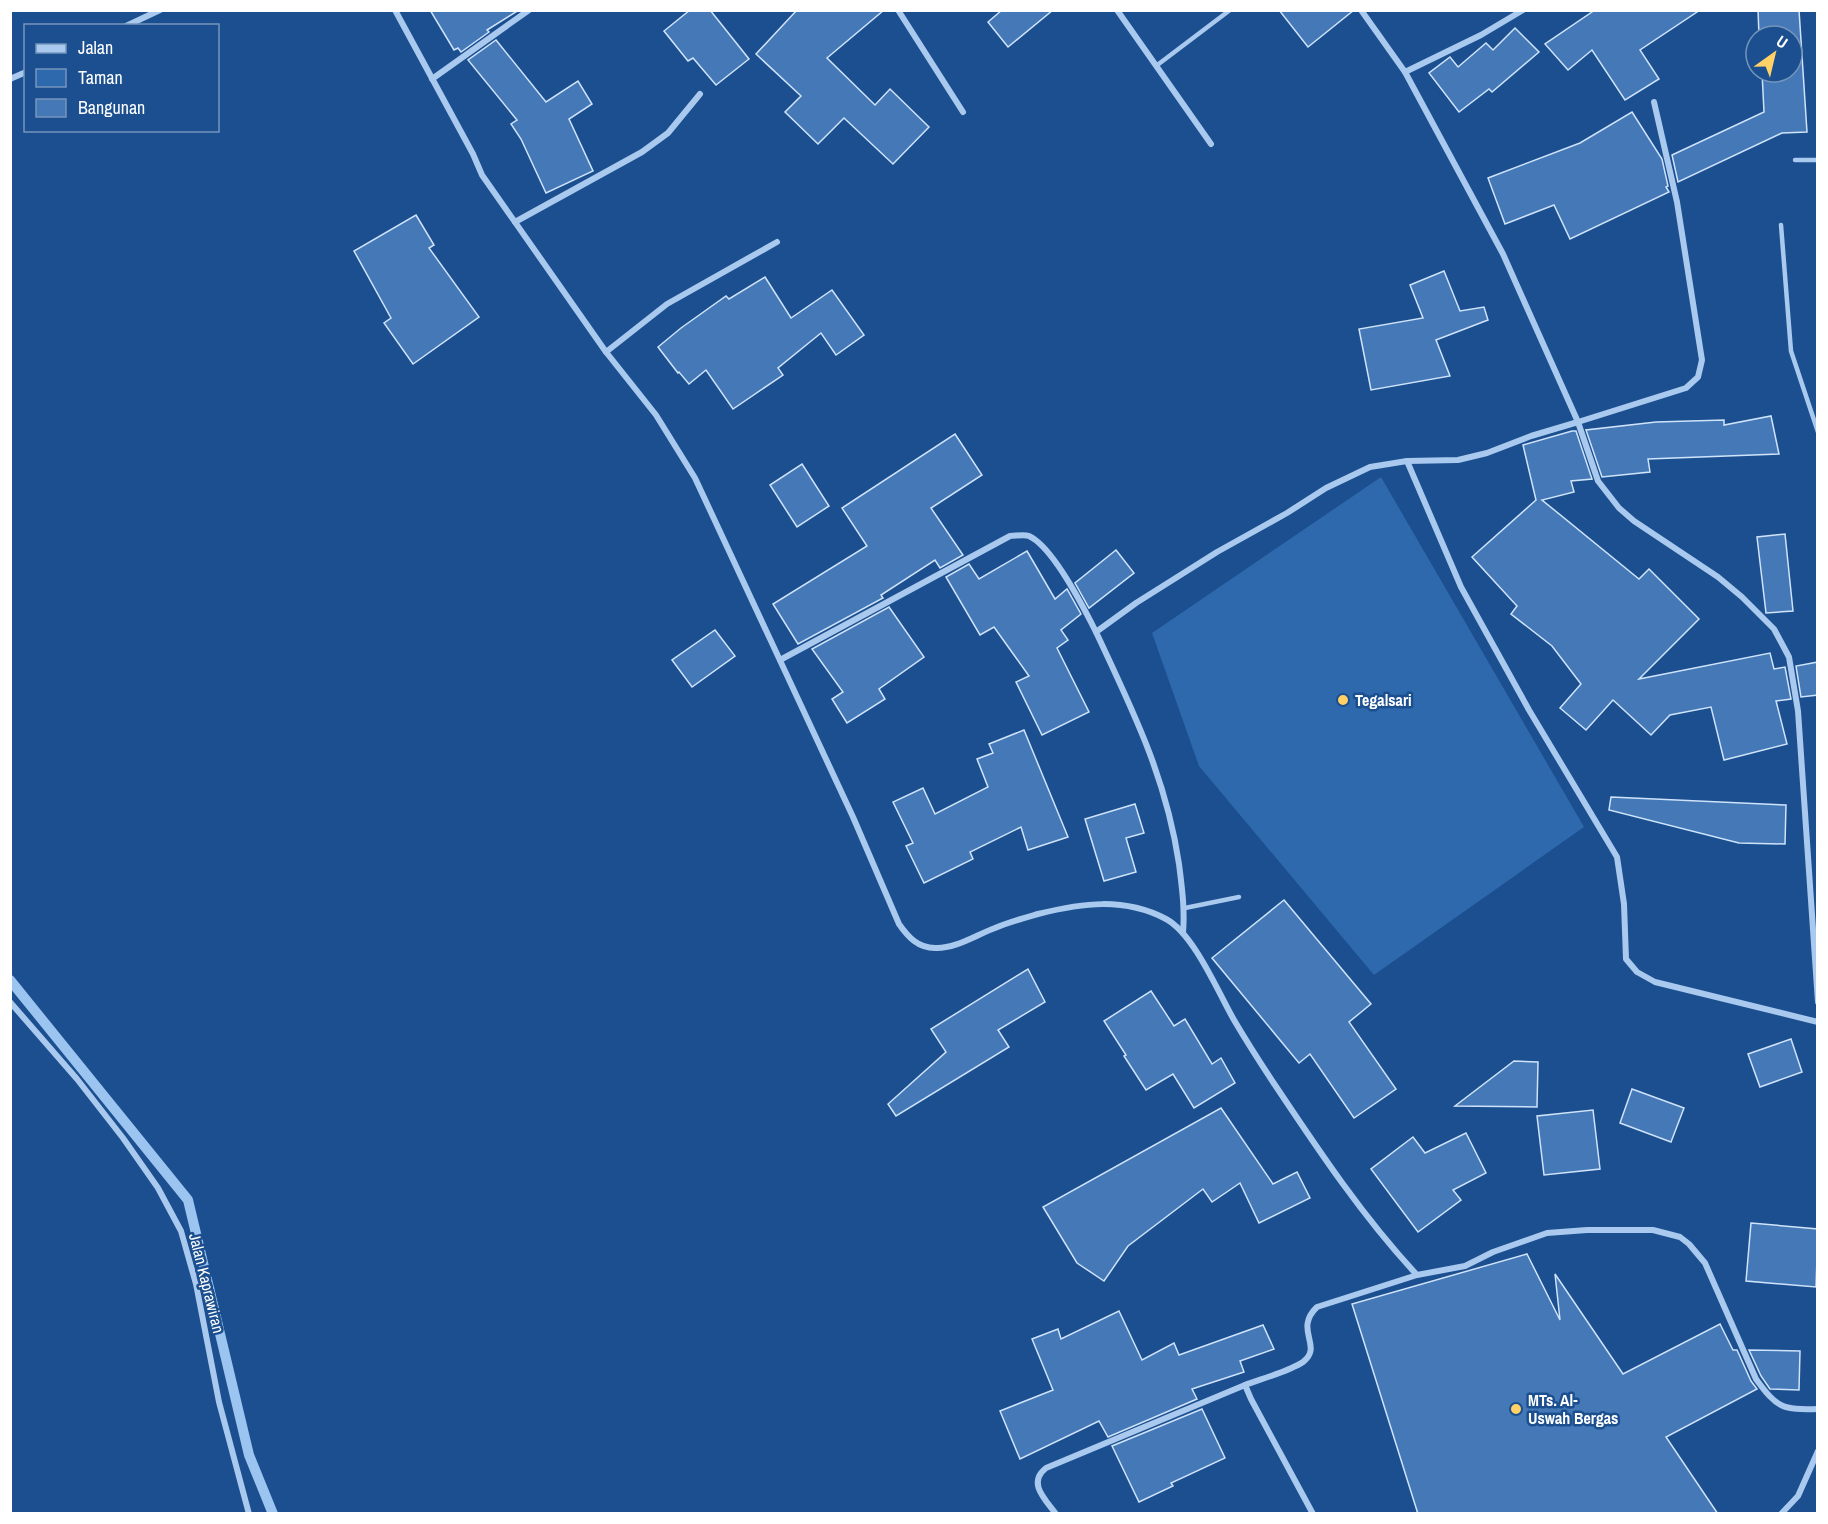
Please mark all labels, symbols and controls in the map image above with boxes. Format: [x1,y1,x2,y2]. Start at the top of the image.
legend [24,24,219,132]
north arrow [1744,24,1804,84]
text: U [1772,30,1792,53]
text: Jalan [78,35,113,60]
text: Taman [78,65,123,90]
text: Bangunan [78,95,145,120]
place label: Tegalsari [1355,689,1412,711]
marker: Tegalsari [1336,693,1350,707]
street label: Jalan Kaprawiran [184,1231,230,1335]
place label: MTs. Al- Uswah Bergas [1528,1389,1618,1429]
marker: MTs. Al- Uswah Bergas [1509,1402,1523,1416]

